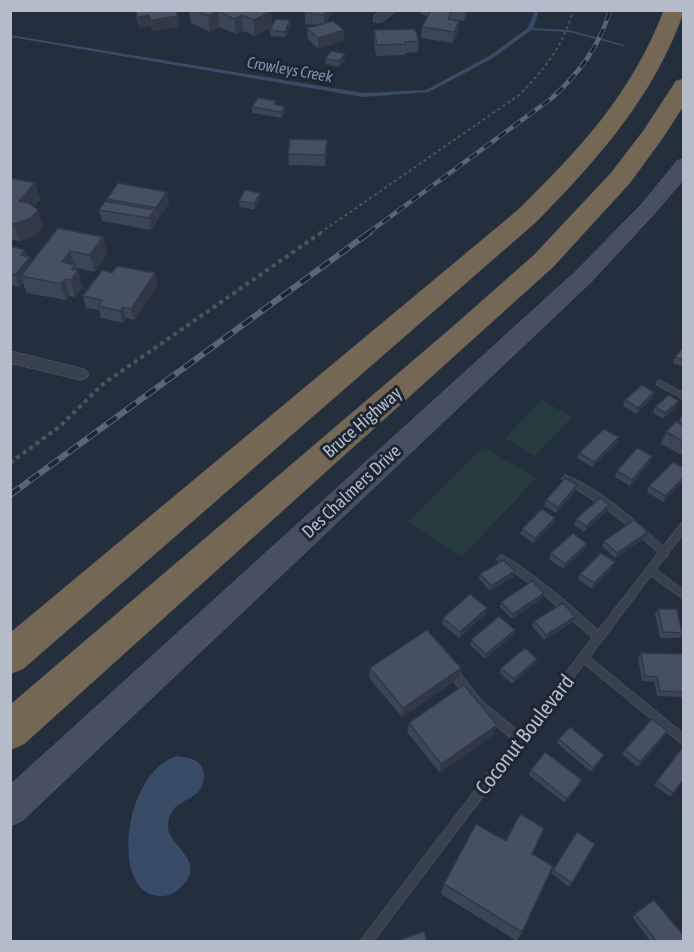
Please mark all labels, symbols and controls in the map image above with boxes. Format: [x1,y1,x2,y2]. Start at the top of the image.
water label: Crowleys Creek [246,53,335,87]
street label: Bruce Highway [318,382,406,462]
street label: Des Chalmers Drive [297,440,405,542]
street label: Coconut Boulevard [470,669,578,799]

